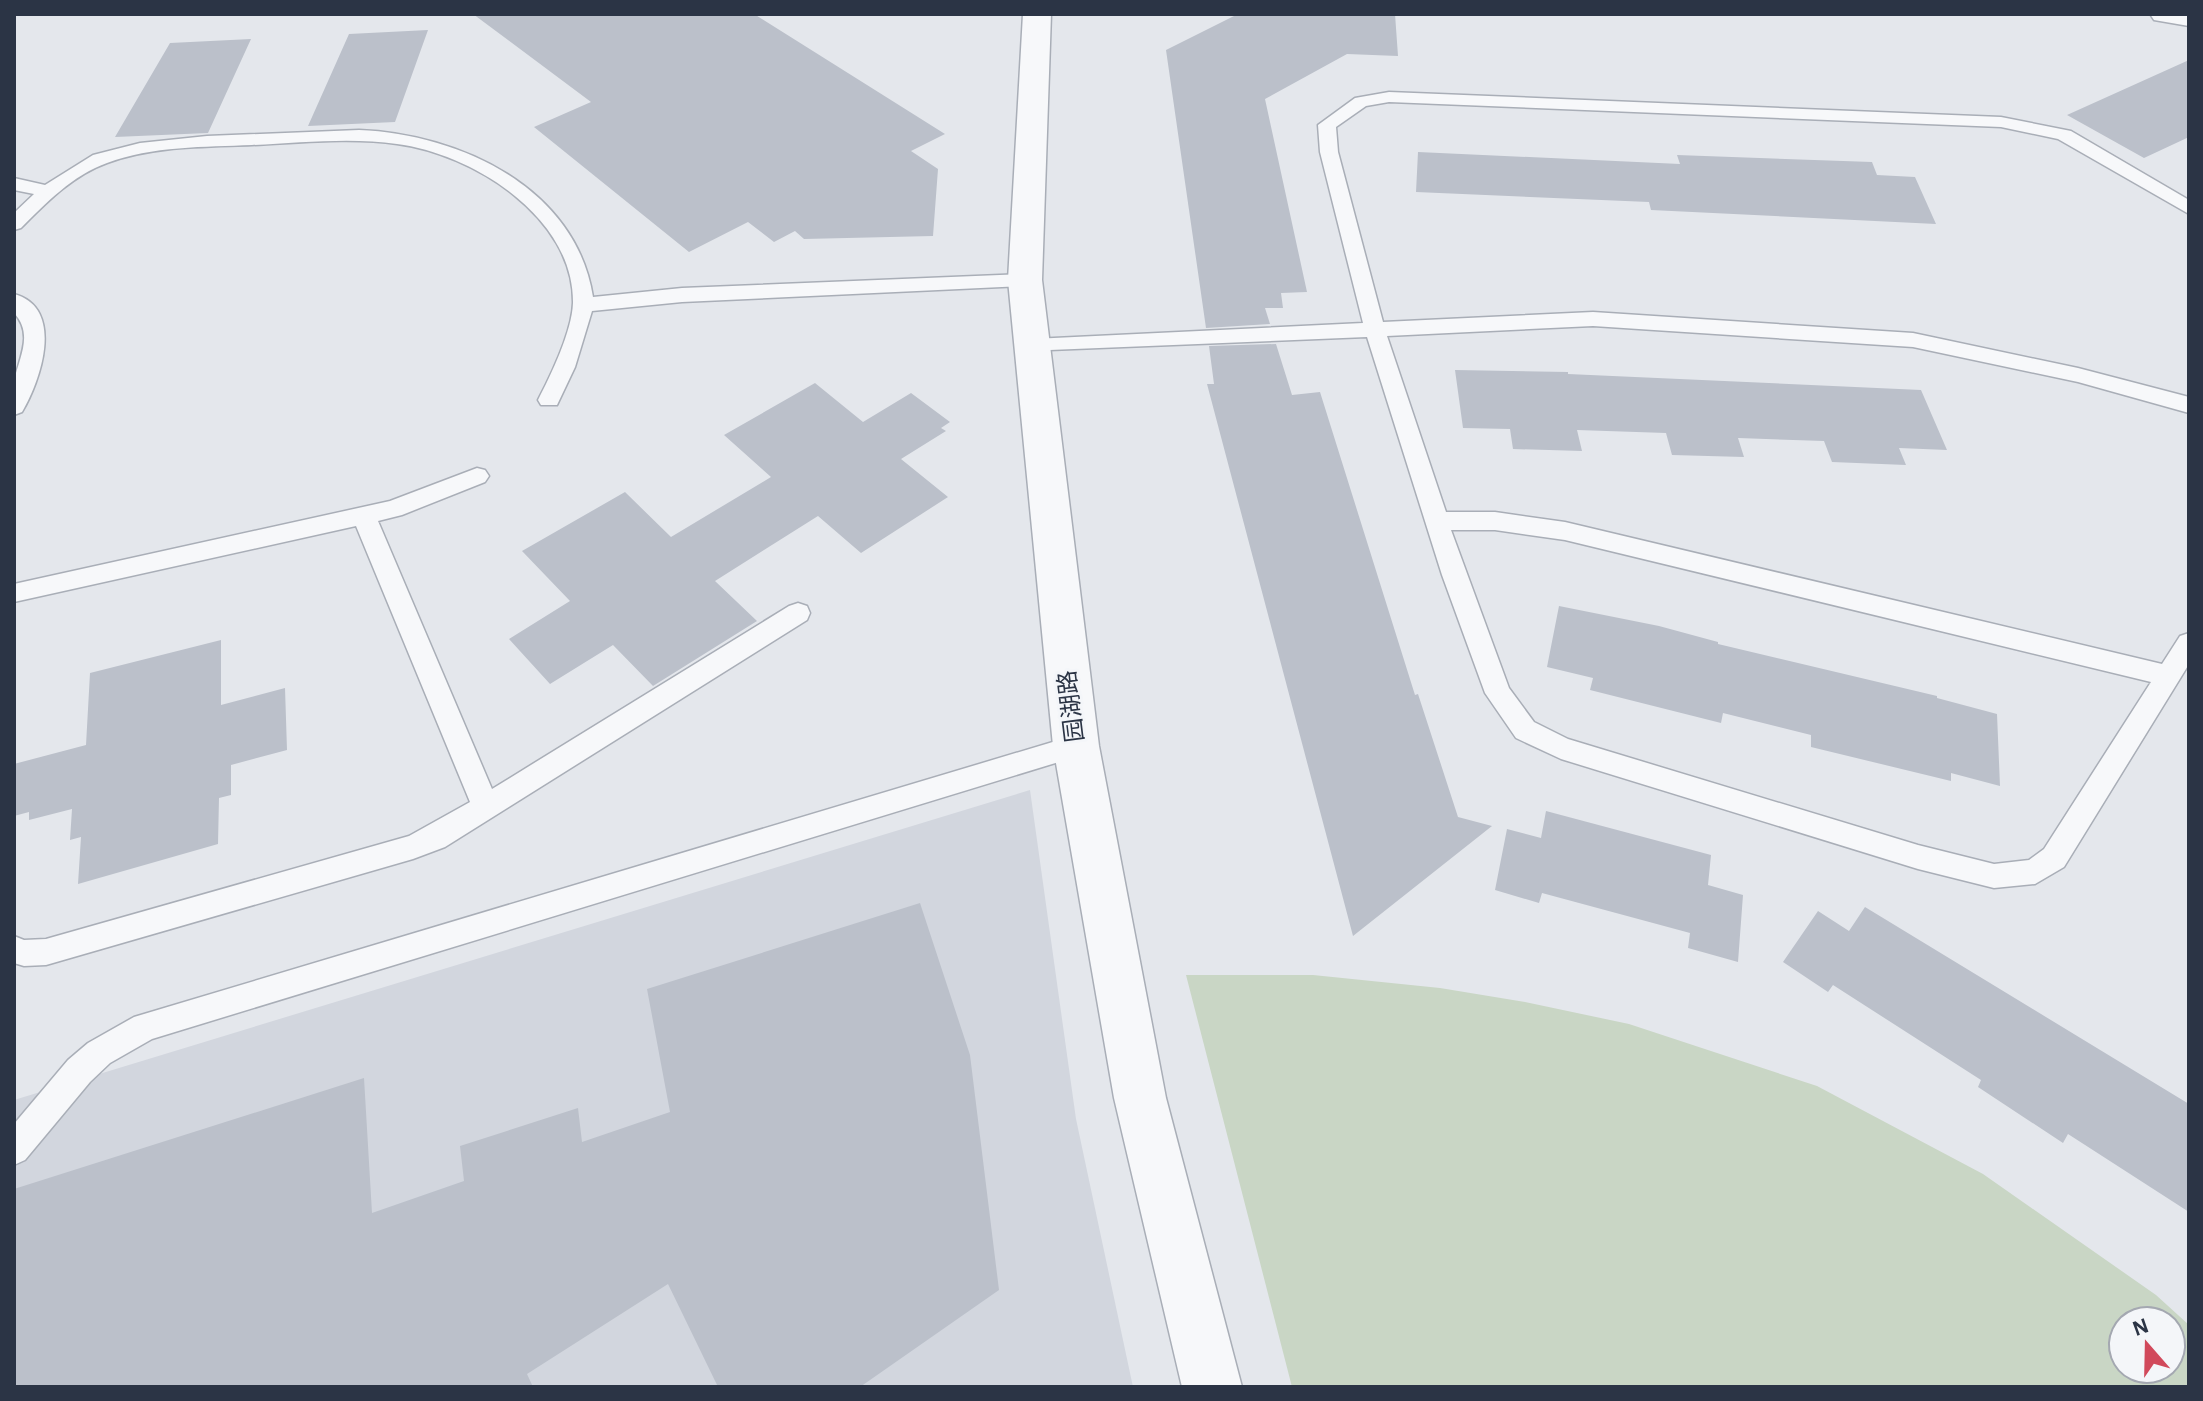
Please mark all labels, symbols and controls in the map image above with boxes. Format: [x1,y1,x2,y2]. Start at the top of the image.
street label: 园湖路 [1054,669,1088,743]
north arrow [2107,1305,2187,1385]
text: N [2130,1314,2151,1340]

